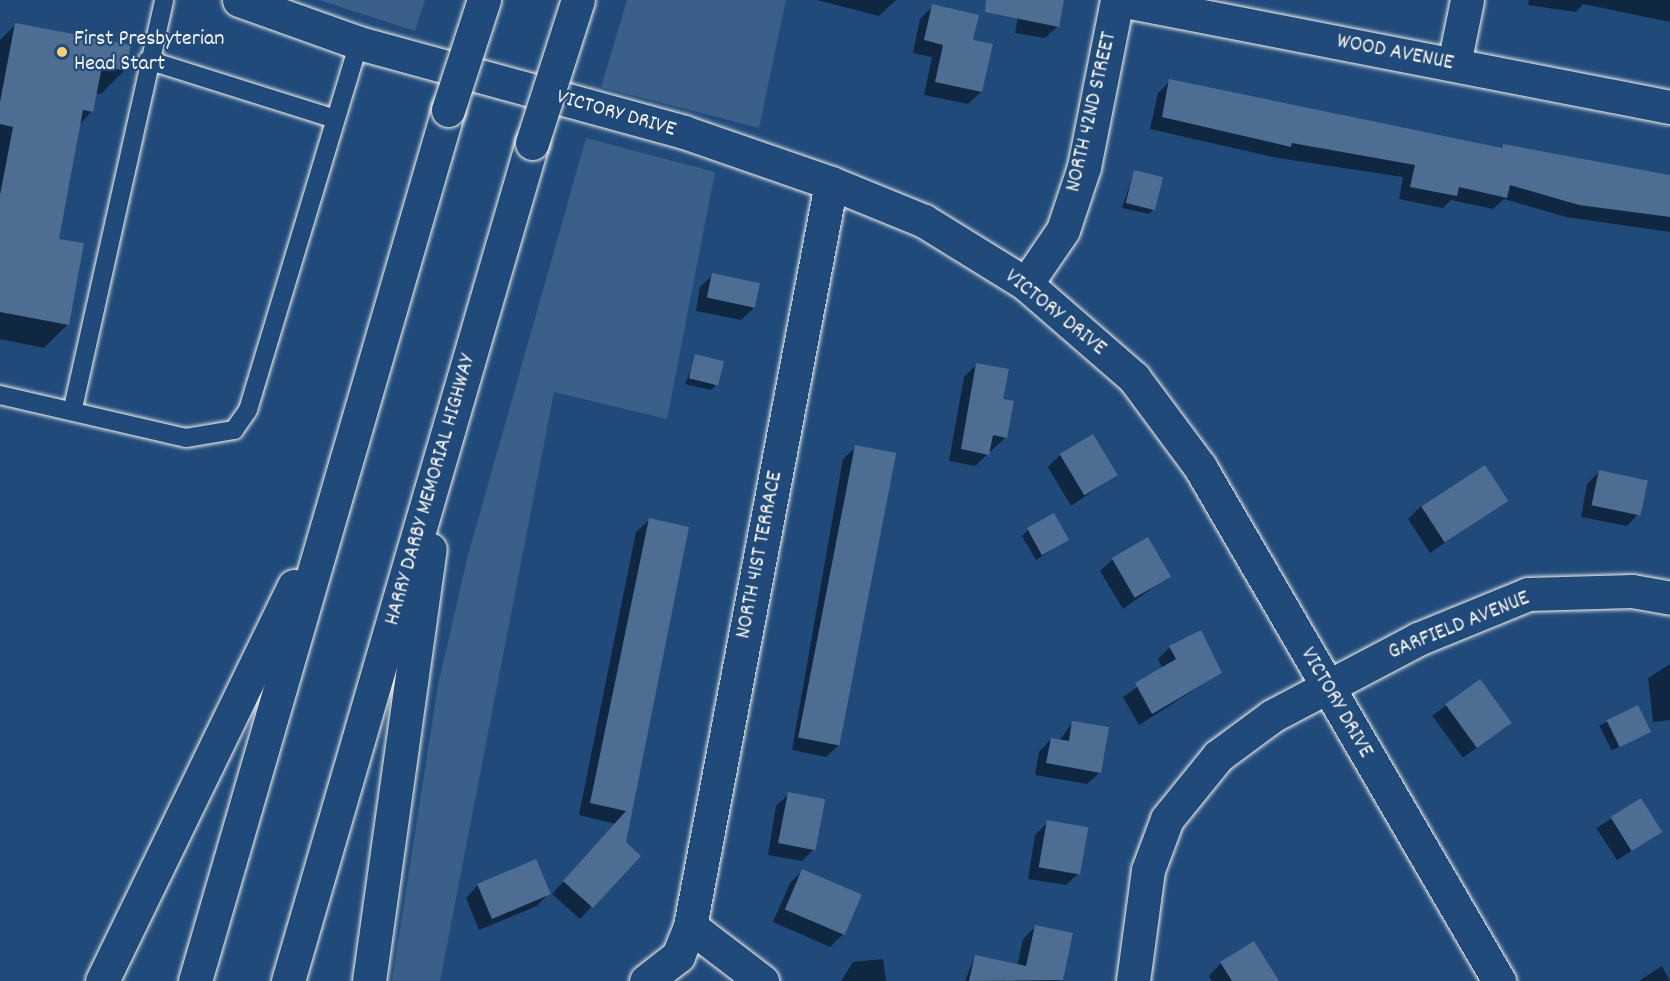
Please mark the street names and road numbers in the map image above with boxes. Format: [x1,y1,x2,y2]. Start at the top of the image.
street label: NORTH 42ND STREET [1061,29,1123,195]
street label: WOOD AVENUE [1334,29,1456,77]
street label: VICTORY DRIVE [553,84,679,144]
street label: VICTORY DRIVE [999,264,1111,362]
street label: HARRY DARBY MEMORIAL HIGHWAY [380,352,482,628]
street label: NORTH 41ST TERRACE [731,469,789,641]
street label: GARFIELD AVENUE [1385,586,1533,666]
street label: VICTORY DRIVE [1294,643,1378,763]

